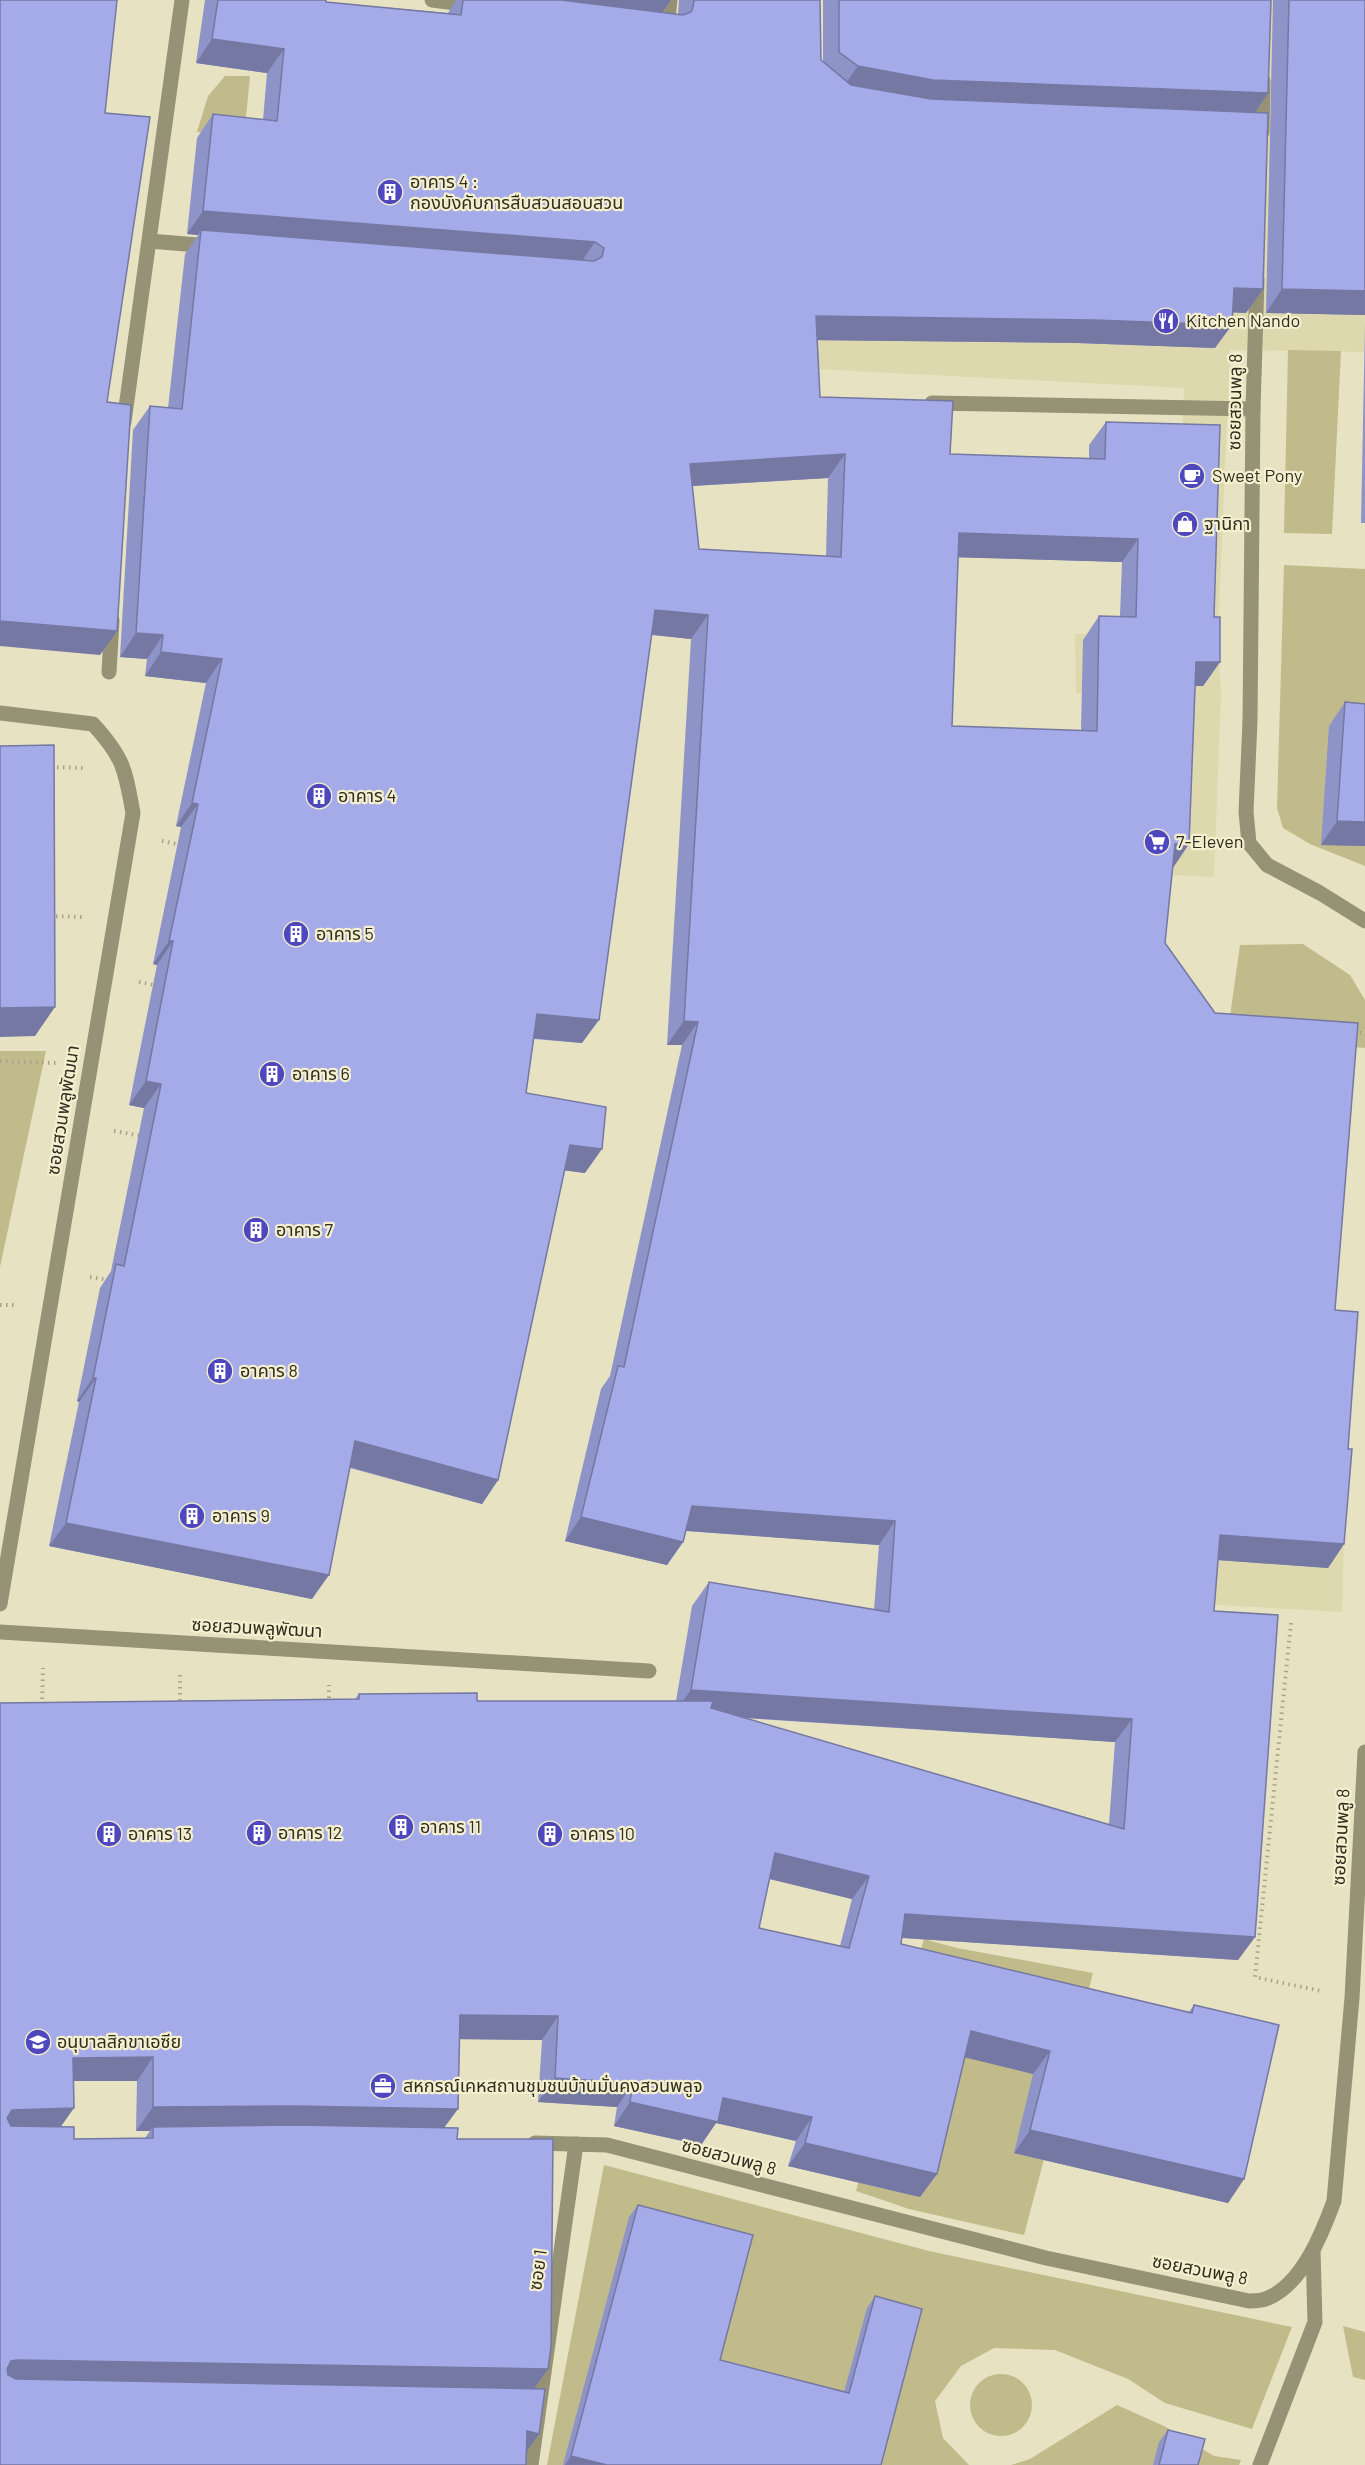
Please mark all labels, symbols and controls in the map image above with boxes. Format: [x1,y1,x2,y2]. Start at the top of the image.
place label: อาคาร 4 : กองบังคับการสืบสวนสอบสวน [410,170,623,213]
building icon: อาคาร 4 : กองบังคับการสืบสวนสอบสวน [375,177,405,207]
restaurant icon: Kitchen Nando [1151,306,1181,336]
place label: Kitchen Nando [1186,309,1300,331]
street label: ซอยสวนพลู 8 [1222,353,1248,451]
cafe icon: Sweet Pony [1177,461,1207,491]
place label: Sweet Pony [1212,464,1302,486]
shop icon: ฐานิกา [1170,509,1200,539]
place label: ฐานิกา [1204,512,1250,534]
building icon: อาคาร 4 [304,781,334,811]
place label: อาคาร 4 [338,784,396,806]
supermarket icon: 7-Eleven [1142,827,1172,857]
place label: 7-Eleven [1176,830,1244,852]
building icon: อาคาร 5 [281,919,311,949]
place label: อาคาร 5 [316,922,374,944]
street label: ซอยสวนพลูพัฒนา [41,1043,85,1177]
building icon: อาคาร 6 [257,1059,287,1089]
place label: อาคาร 6 [292,1062,350,1084]
building icon: อาคาร 7 [241,1215,271,1245]
place label: อาคาร 7 [276,1218,333,1240]
building icon: อาคาร 8 [205,1356,235,1386]
place label: อาคาร 8 [240,1359,298,1381]
building icon: อาคาร 9 [177,1501,207,1531]
place label: อาคาร 9 [212,1504,270,1526]
street label: ซอยสวนพลูพัฒนา [191,1613,323,1643]
street label: ซอยสวนพลู 8 [1326,1788,1356,1886]
building icon: อาคาร 11 [386,1812,416,1842]
place label: อาคาร 11 [420,1815,481,1837]
building icon: อาคาร 12 [244,1818,274,1848]
building icon: อาคาร 13 [94,1819,124,1849]
building icon: อาคาร 10 [535,1819,565,1849]
place label: อาคาร 12 [278,1821,342,1843]
place label: อาคาร 13 [128,1822,192,1844]
place label: อาคาร 10 [570,1822,635,1844]
school or university icon: อนุบาลสิกขาเอซีย [23,2027,53,2057]
place label: อนุบาลสิกขาเอซีย [57,2030,181,2053]
office icon: สหกรณ์เคหสถานชุมชนบ้านมั่นคงสวนพลูจ [368,2071,398,2101]
place label: สหกรณ์เคหสถานชุมชนบ้านมั่นคงสวนพลูจ [403,2074,702,2098]
street label: ซอยสวนพลู 8 [679,2133,779,2181]
street label: ซอย 1 [523,2248,551,2292]
street label: ซอยสวนพลู 8 [1150,2249,1250,2291]

